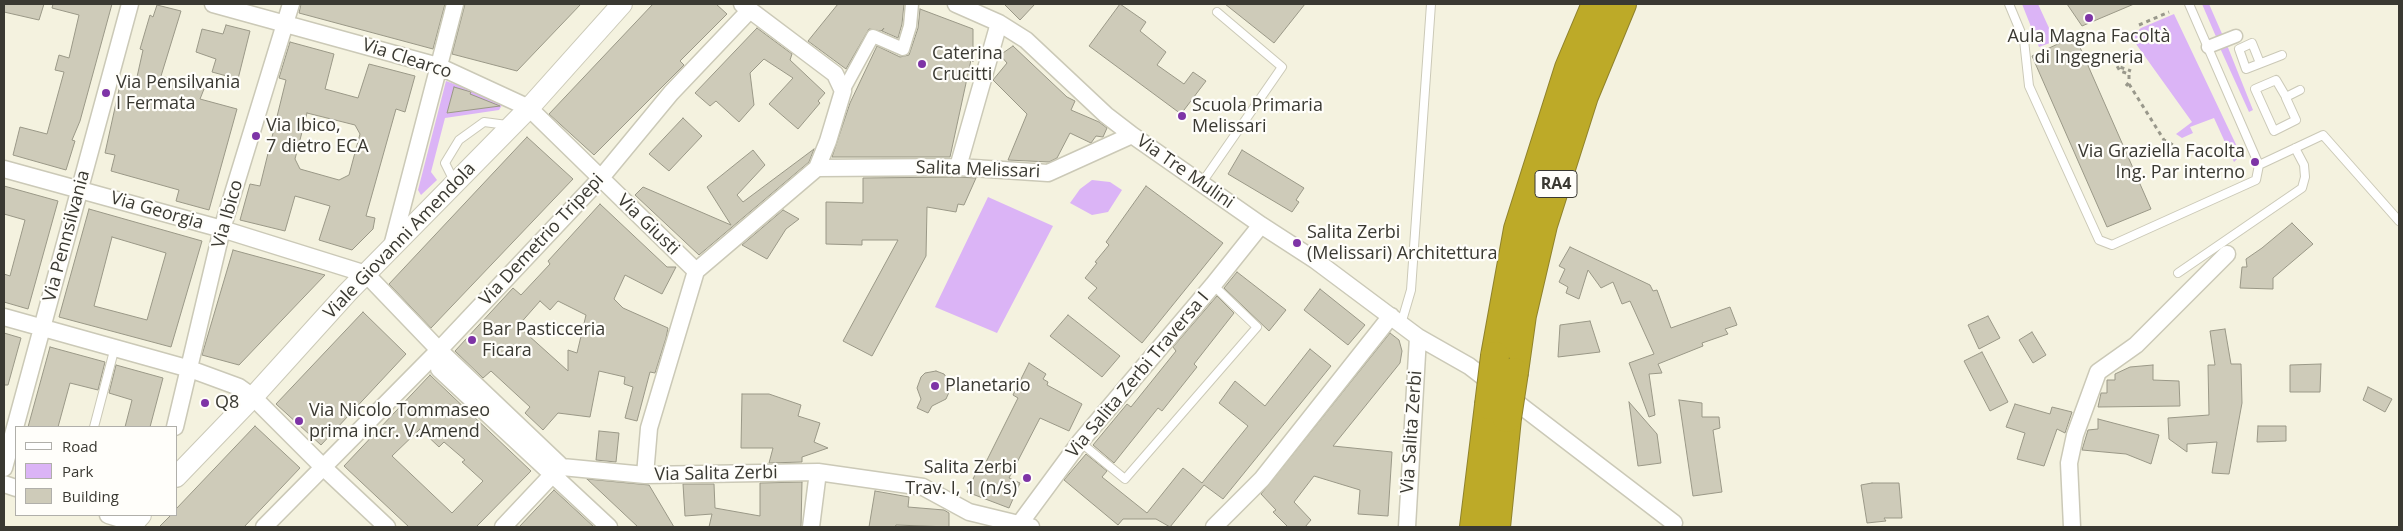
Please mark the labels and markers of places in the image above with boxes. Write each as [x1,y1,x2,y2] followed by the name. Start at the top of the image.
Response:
[2083,12,2095,24] marker: Aula Magna Facoltà di Ingegneria
[2007,26,2171,68] place label: Aula Magna Facoltà di Ingegneria
[932,43,1003,86] place label: Caterina Crucitti
[916,58,928,70] marker: Caterina Crucitti
[116,72,240,115] place label: Via Pensilvania I Fermata
[100,87,112,99] marker: Via Pensilvania I Fermata
[1192,95,1323,138] place label: Scuola Primaria Melissari
[1176,110,1188,122] marker: Scuola Primaria Melissari
[266,115,369,158] place label: Via Ibico, 7 dietro ECA
[250,130,262,142] marker: Via Ibico, 7 dietro ECA
[2078,141,2245,183] place label: Via Graziella Facolta Ing. Par interno
[2249,156,2261,168] marker: Via Graziella Facolta Ing. Par interno
[1307,222,1497,264] place label: Salita Zerbi (Melissari) Architettura
[1291,237,1303,249] marker: Salita Zerbi (Melissari) Architettura
[482,319,605,362] place label: Bar Pasticceria Ficara
[466,334,478,346] marker: Bar Pasticceria Ficara
[945,375,1031,397] place label: Planetario
[929,380,941,392] marker: Planetario
[215,392,239,414] place label: Q8
[199,397,211,409] marker: Q8
[309,400,490,442] place label: Via Nicolo Tommaseo prima incr. V.Amend
[293,415,305,427] marker: Via Nicolo Tommaseo prima incr. V.Amend
[905,457,1017,499] place label: Salita Zerbi Trav. I, 1 (n/s)
[1021,472,1033,484] marker: Salita Zerbi Trav. I, 1 (n/s)

